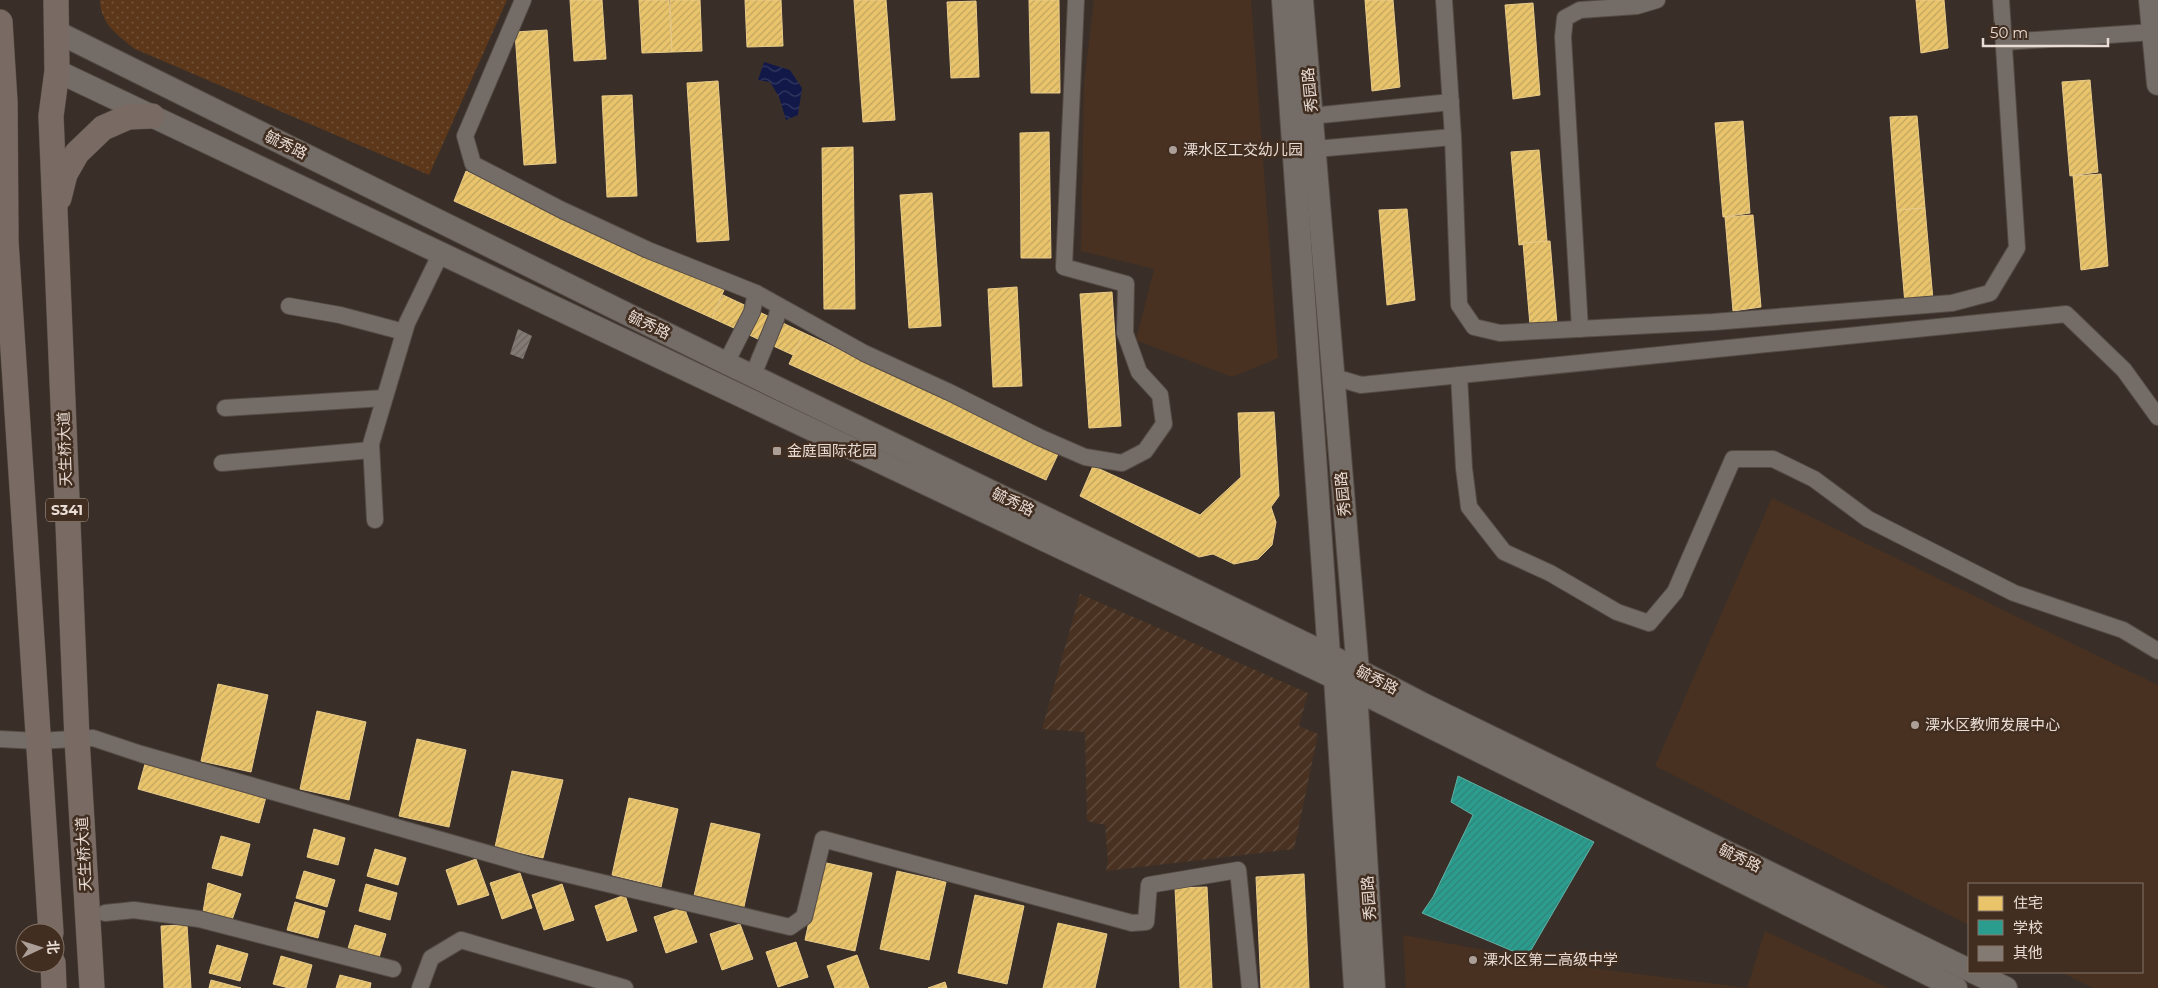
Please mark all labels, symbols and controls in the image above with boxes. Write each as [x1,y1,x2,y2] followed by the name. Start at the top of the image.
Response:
[1983,15,2108,47] scale bar
[1990,23,2028,42] text: 50 m
[1298,67,1321,113] street label: 秀园路
[262,126,311,163] street label: 毓秀路
[1183,140,1303,159] place label: 溧水区工交幼儿园
[1167,144,1179,156] marker: 溧水区工交幼儿园
[625,306,674,343] street label: 毓秀路
[54,411,75,487] street label: 天生桥大道
[787,441,877,460] place label: 金庭国际花园
[771,445,783,457] marker: 金庭国际花园
[1331,471,1354,517] street label: 秀园路
[989,483,1038,520] street label: 毓秀路
[46,498,88,522] road number: S341
[1353,661,1402,698] street label: 毓秀路
[1925,715,2060,734] place label: 溧水区教师发展中心
[1909,719,1921,731] marker: 溧水区教师发展中心
[72,816,95,892] street label: 天生桥大道
[1716,839,1765,876] street label: 毓秀路
[1357,875,1380,921] street label: 秀园路
[1968,883,2143,973] legend
[2013,893,2043,912] text: 住宅
[2013,918,2043,937] text: 学校
[15,923,65,973] north arrow
[44,939,62,955] text: 北
[2013,943,2043,962] text: 其他
[1483,950,1618,969] place label: 溧水区第二高级中学
[1467,954,1479,966] marker: 溧水区第二高级中学

